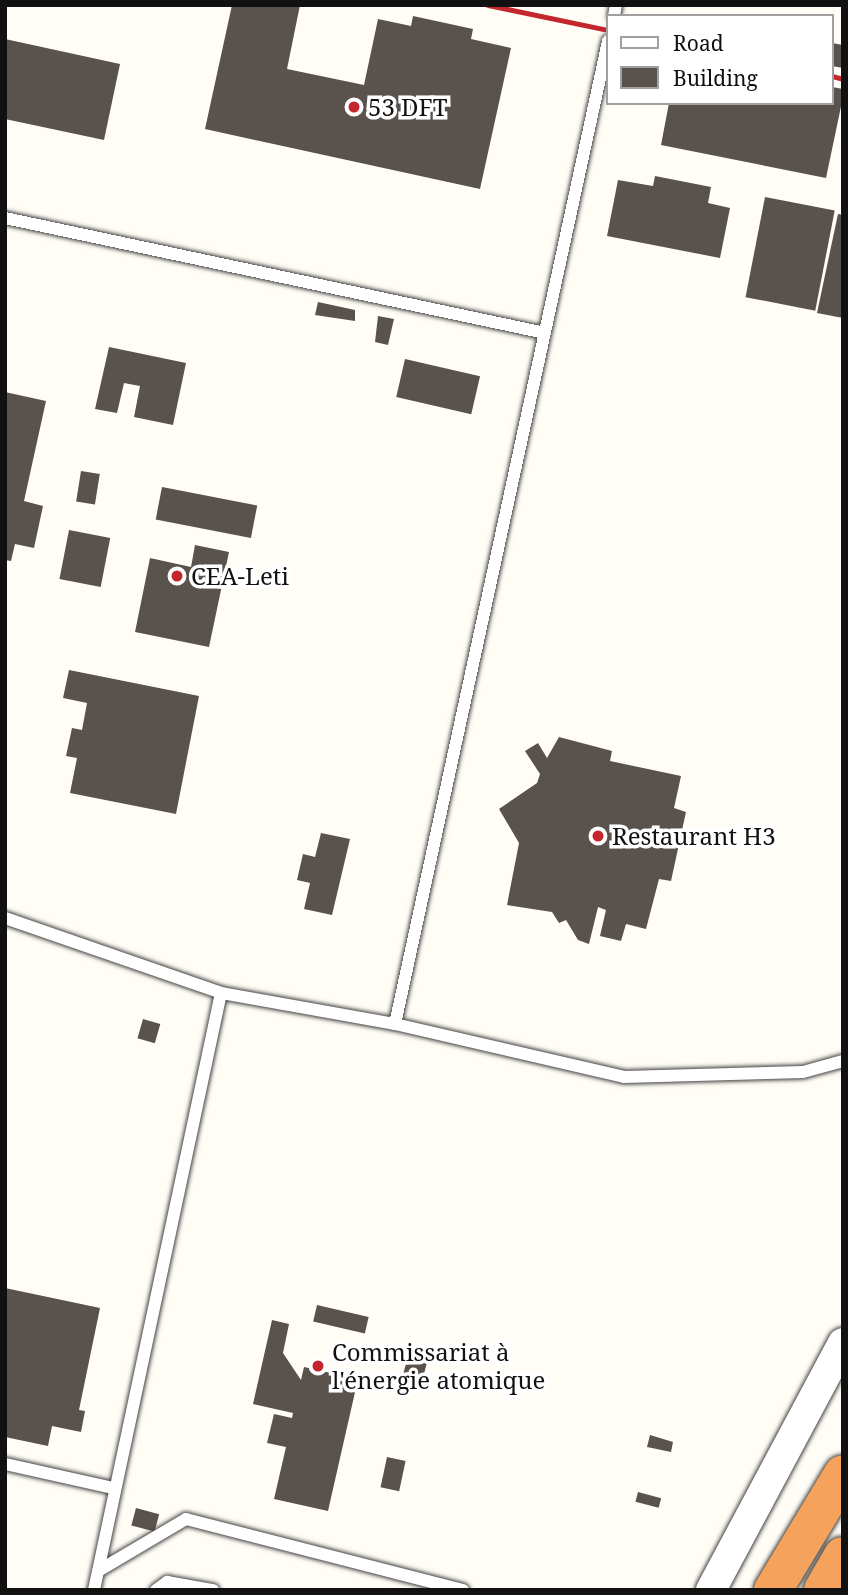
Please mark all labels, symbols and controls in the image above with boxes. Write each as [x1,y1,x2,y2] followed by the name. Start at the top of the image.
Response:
[606,14,834,105] legend
[673,29,724,57] text: Road
[673,64,758,92] text: Building
[368,93,447,121] place label: 53 DFT
[346,99,362,115] marker: 53 DFT
[191,562,289,590] place label: CEA-Leti
[169,568,185,584] marker: CEA-Leti
[612,822,776,850] place label: Restaurant H3
[590,828,606,844] marker: Restaurant H3
[332,1338,545,1394] place label: Commissariat à l'énergie atomique
[310,1358,326,1374] marker: Commissariat à l'énergie atomique

